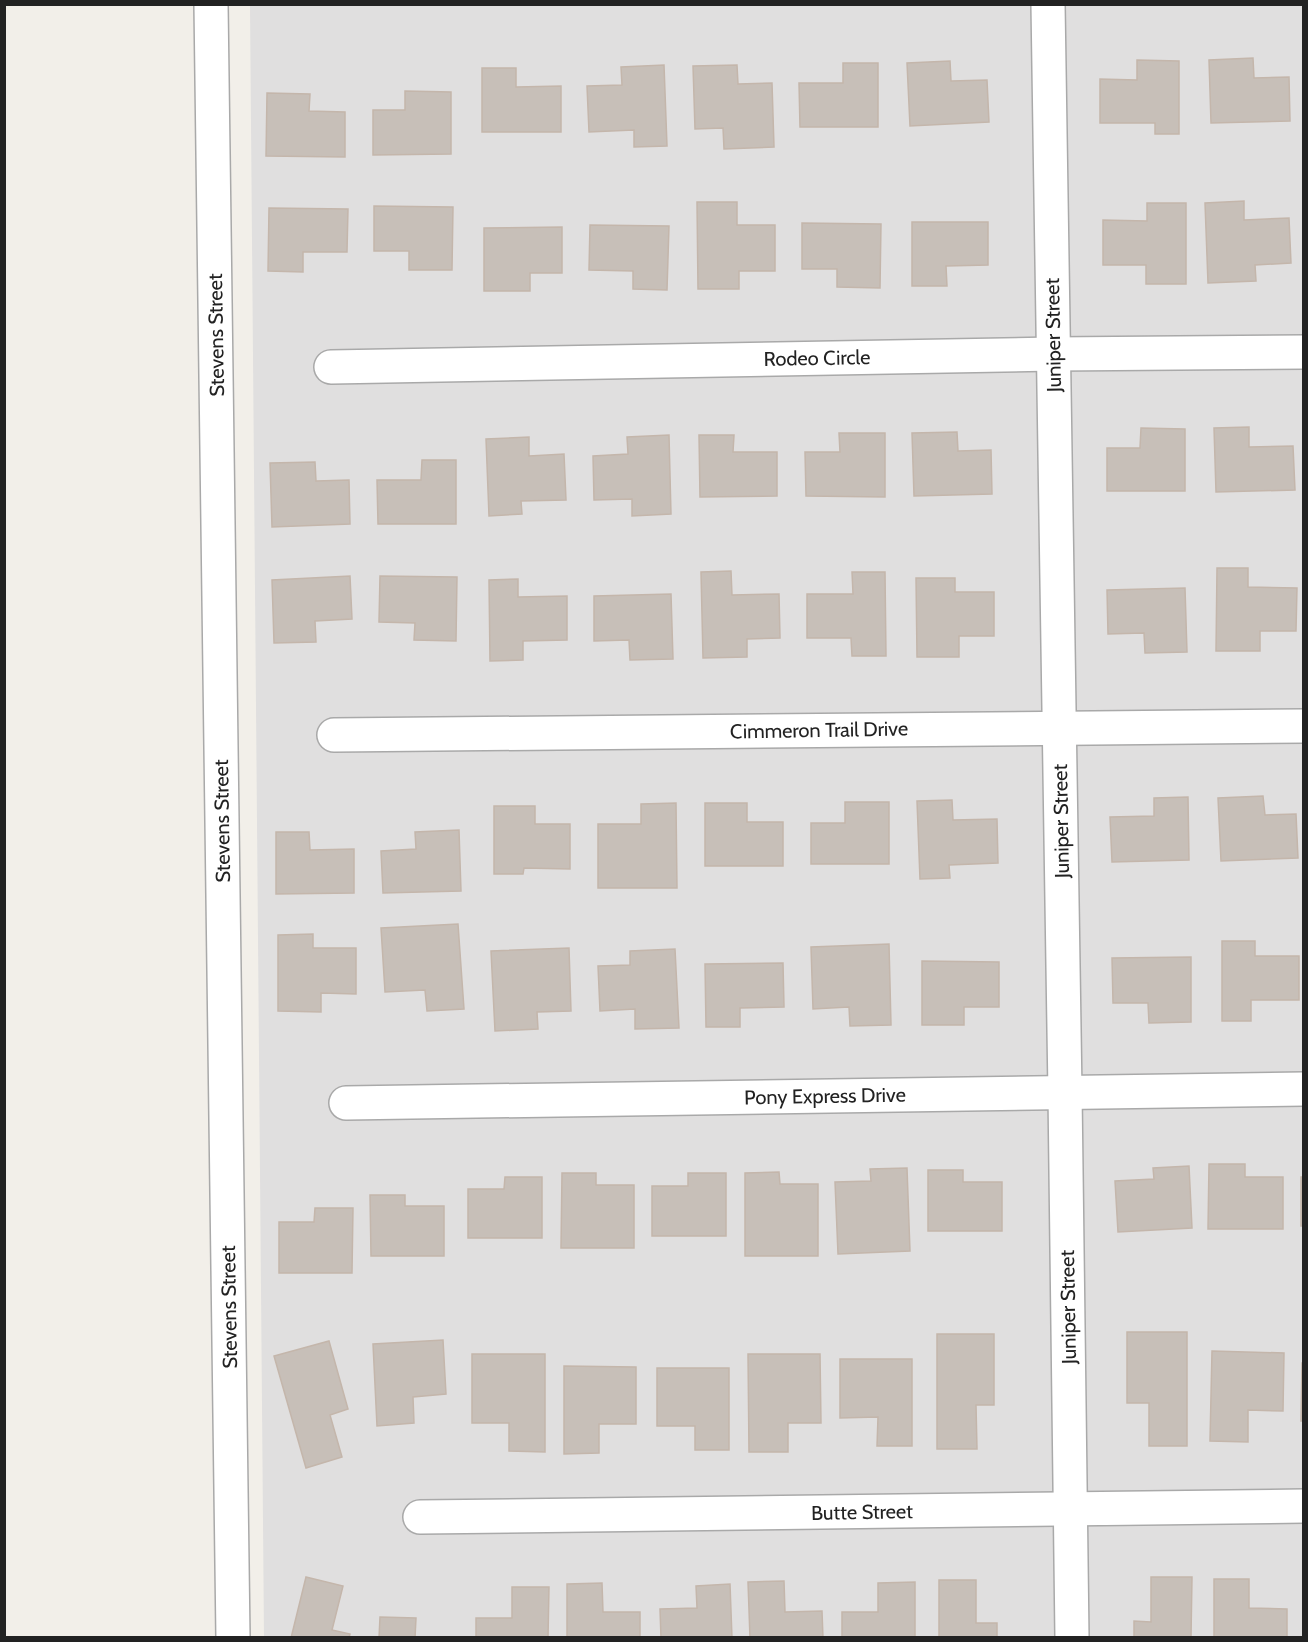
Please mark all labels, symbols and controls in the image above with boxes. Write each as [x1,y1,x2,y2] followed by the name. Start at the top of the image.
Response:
[203,273,229,397] street label: Stevens Street
[1040,277,1066,393] street label: Juniper Street
[763,345,871,371] street label: Rodeo Circle
[730,716,908,744] street label: Cimmeron Trail Drive
[209,759,235,883] street label: Stevens Street
[1048,763,1074,879] street label: Juniper Street
[744,1083,906,1109] street label: Pony Express Drive
[216,1245,242,1369] street label: Stevens Street
[1055,1249,1081,1365] street label: Juniper Street
[811,1499,913,1525] street label: Butte Street

